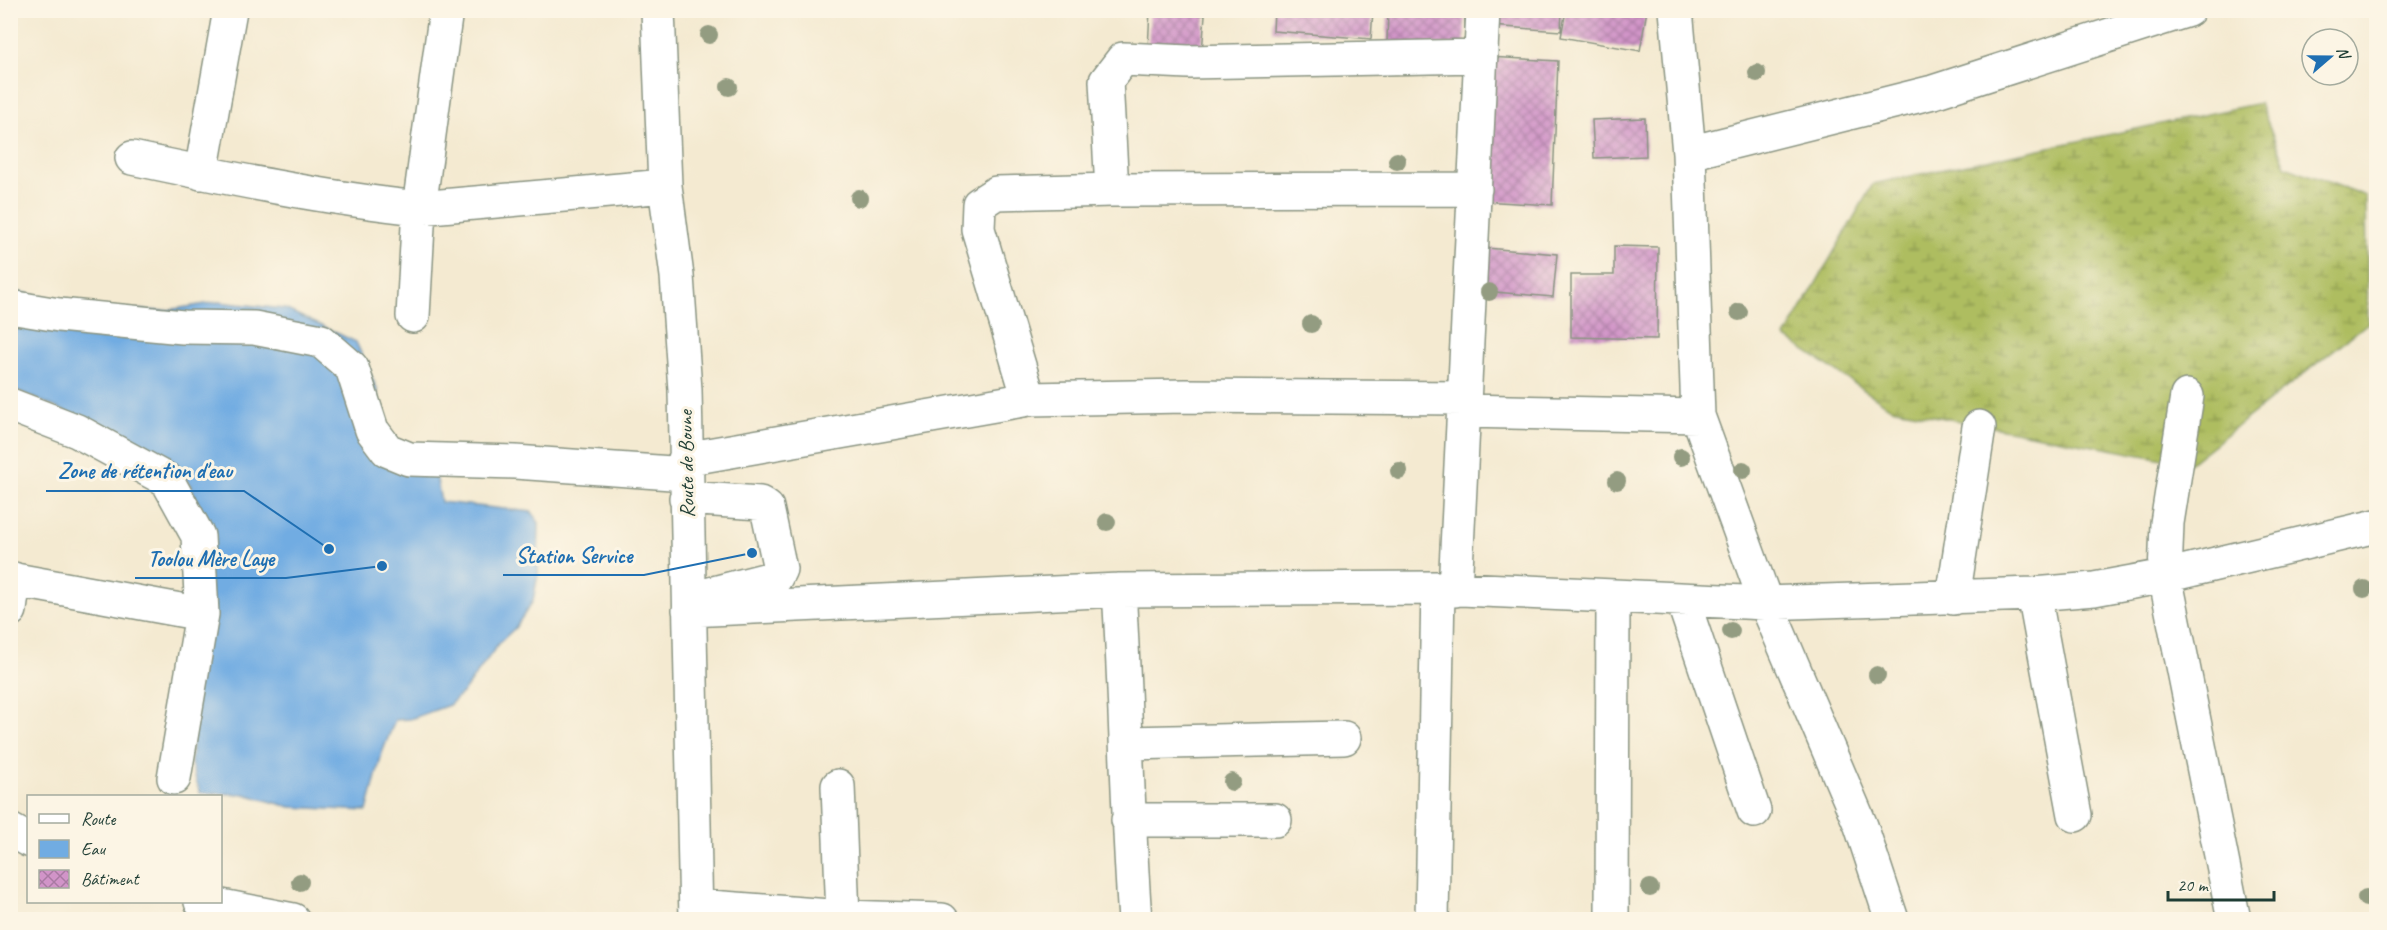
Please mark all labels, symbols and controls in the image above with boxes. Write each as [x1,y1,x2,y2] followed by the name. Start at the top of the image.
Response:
[2300,27,2360,87] north arrow
[2332,44,2355,63] text: N
[672,408,700,518] street label: Route de Boune
[46,451,244,491] callout: Zone de rétention d'eau
[58,457,234,485] text: Zone de rétention d'eau
[503,535,644,575] callout: Station Service
[135,538,286,578] callout: Toolou Mère Laye
[516,542,634,570] text: Station Service
[148,545,276,573] text: Toolou Mère Laye
[27,795,222,903] legend
[81,808,116,830] text: Route
[81,838,106,860] text: Eau
[2168,864,2274,902] scale bar
[81,868,141,890] text: Bâtiment
[2177,874,2210,896] text: 20 m

